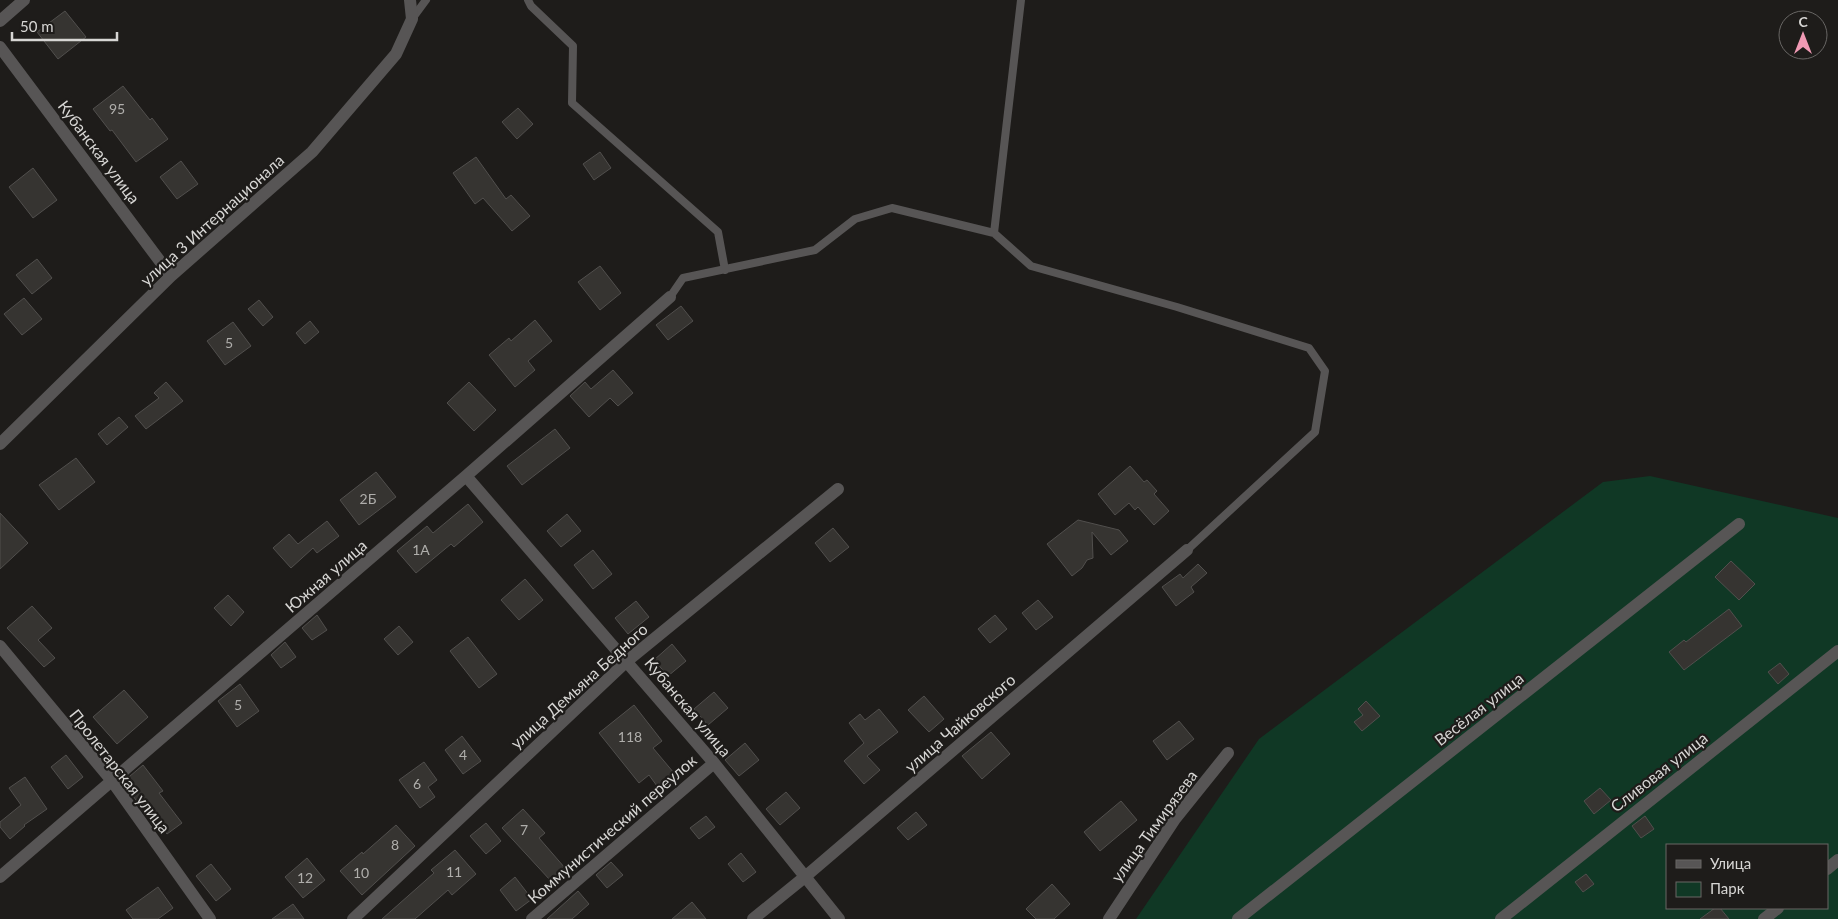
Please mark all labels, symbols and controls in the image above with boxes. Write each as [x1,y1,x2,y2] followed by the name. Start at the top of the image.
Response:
[12,10,118,42] scale bar
[1778,10,1828,60] north arrow
[1798,13,1808,30] text: С
[20,17,54,35] text: 50 m
[54,96,144,207] street label: Кубанская улица
[109,100,125,117] house number: 95
[136,150,287,289] street label: улица 3 Интернационала
[225,334,233,351] house number: 5
[360,490,377,507] house number: 2Б
[281,535,370,616] street label: Южная улица
[412,541,430,558] house number: 1А
[506,619,651,752] street label: улица Демьяна Бедного
[641,653,736,760] street label: Кубанская улица
[1430,668,1527,749] street label: Весёлая улица
[901,669,1019,776] street label: улица Чайковского
[234,696,242,713] house number: 5
[66,705,175,836] street label: Пролетарская улица
[618,728,642,745] house number: 118
[1606,728,1711,815] street label: Сливовая улица
[459,746,467,763] house number: 4
[523,750,700,907] street label: Коммунистический переулок
[1107,766,1201,885] street label: улица Тимирязева
[413,775,421,792] house number: 6
[520,821,528,838] house number: 7
[391,836,399,853] house number: 8
[1666,844,1828,909] legend
[1710,854,1751,872] text: Улица
[446,863,462,880] house number: 11
[353,864,369,881] house number: 10
[297,869,313,886] house number: 12
[1710,879,1745,897] text: Парк

